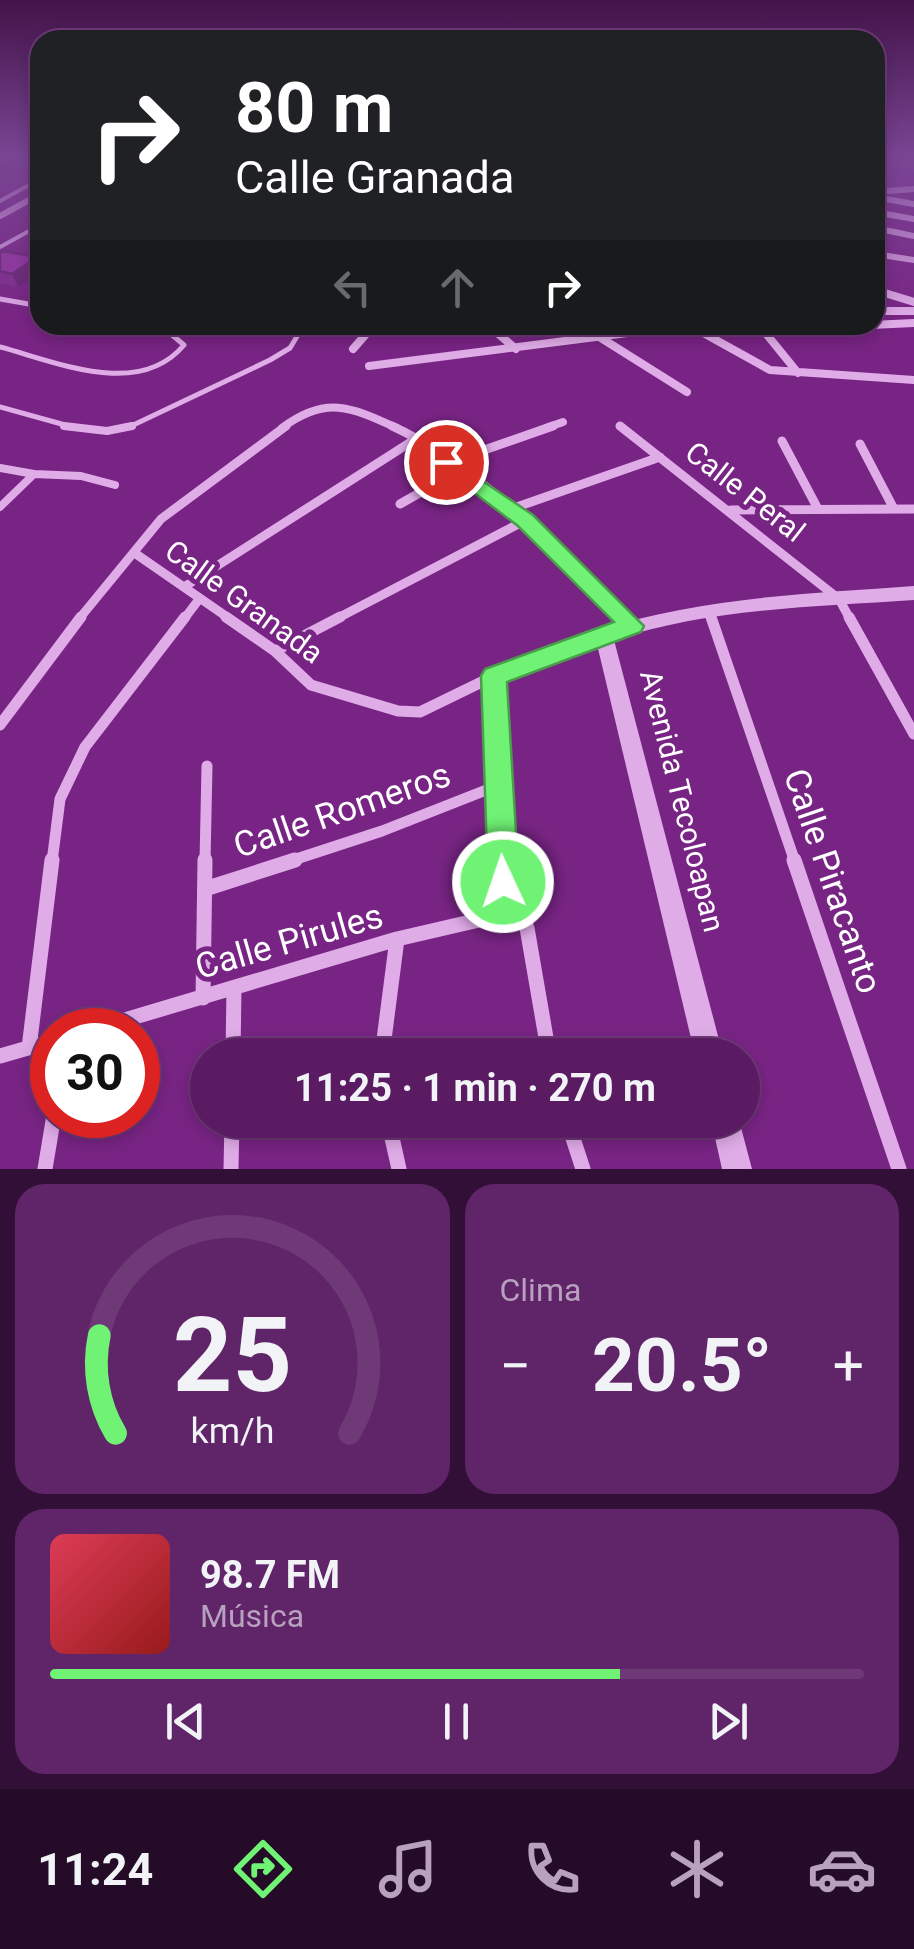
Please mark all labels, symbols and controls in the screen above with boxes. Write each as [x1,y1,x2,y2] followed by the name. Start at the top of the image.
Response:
[235,67,393,149] text: 80 m
[70,70,200,200] icon: right
[235,151,514,204] text: Calle Granada
[325,260,380,315] icon: left
[430,260,485,315] icon: ahead
[535,260,590,315] icon: right
[404,420,489,505] pin
[679,434,812,549] street label: Calle Peral
[419,435,474,490] icon: arrive
[159,533,330,670] street label: Calle Granada
[633,666,732,935] street label: Avenida Tecoloapan
[228,754,456,867] street label: Calle Romeros
[775,764,890,999] street label: Calle Piracanto
[451,830,555,934] position arrow
[191,895,388,988] street label: Calle Pirules
[30,1008,160,1138] speed limit sign: 30
[294,1066,656,1110] text: 11:25 · 1 min · 270 m
[500,1271,581,1309] text: Clima
[173,1295,292,1416] text: 25
[592,1321,772,1409] text: 20.5°
[500,1334,531,1398] text: −
[833,1334,864,1398] text: +
[190,1410,274,1452] text: km/h
[200,1553,340,1597] text: 98.7 FM
[200,1597,304,1635] text: Música
[158,1694,213,1749] icon: previous
[429,1694,484,1749] icon: pause
[701,1694,756,1749] icon: next
[228,1834,298,1904] icon: directions
[373,1834,443,1904] icon: music
[517,1834,587,1904] icon: phone
[662,1834,732,1904] icon: climate
[807,1834,877,1904] icon: car
[37,1843,153,1896] text: 11:24

